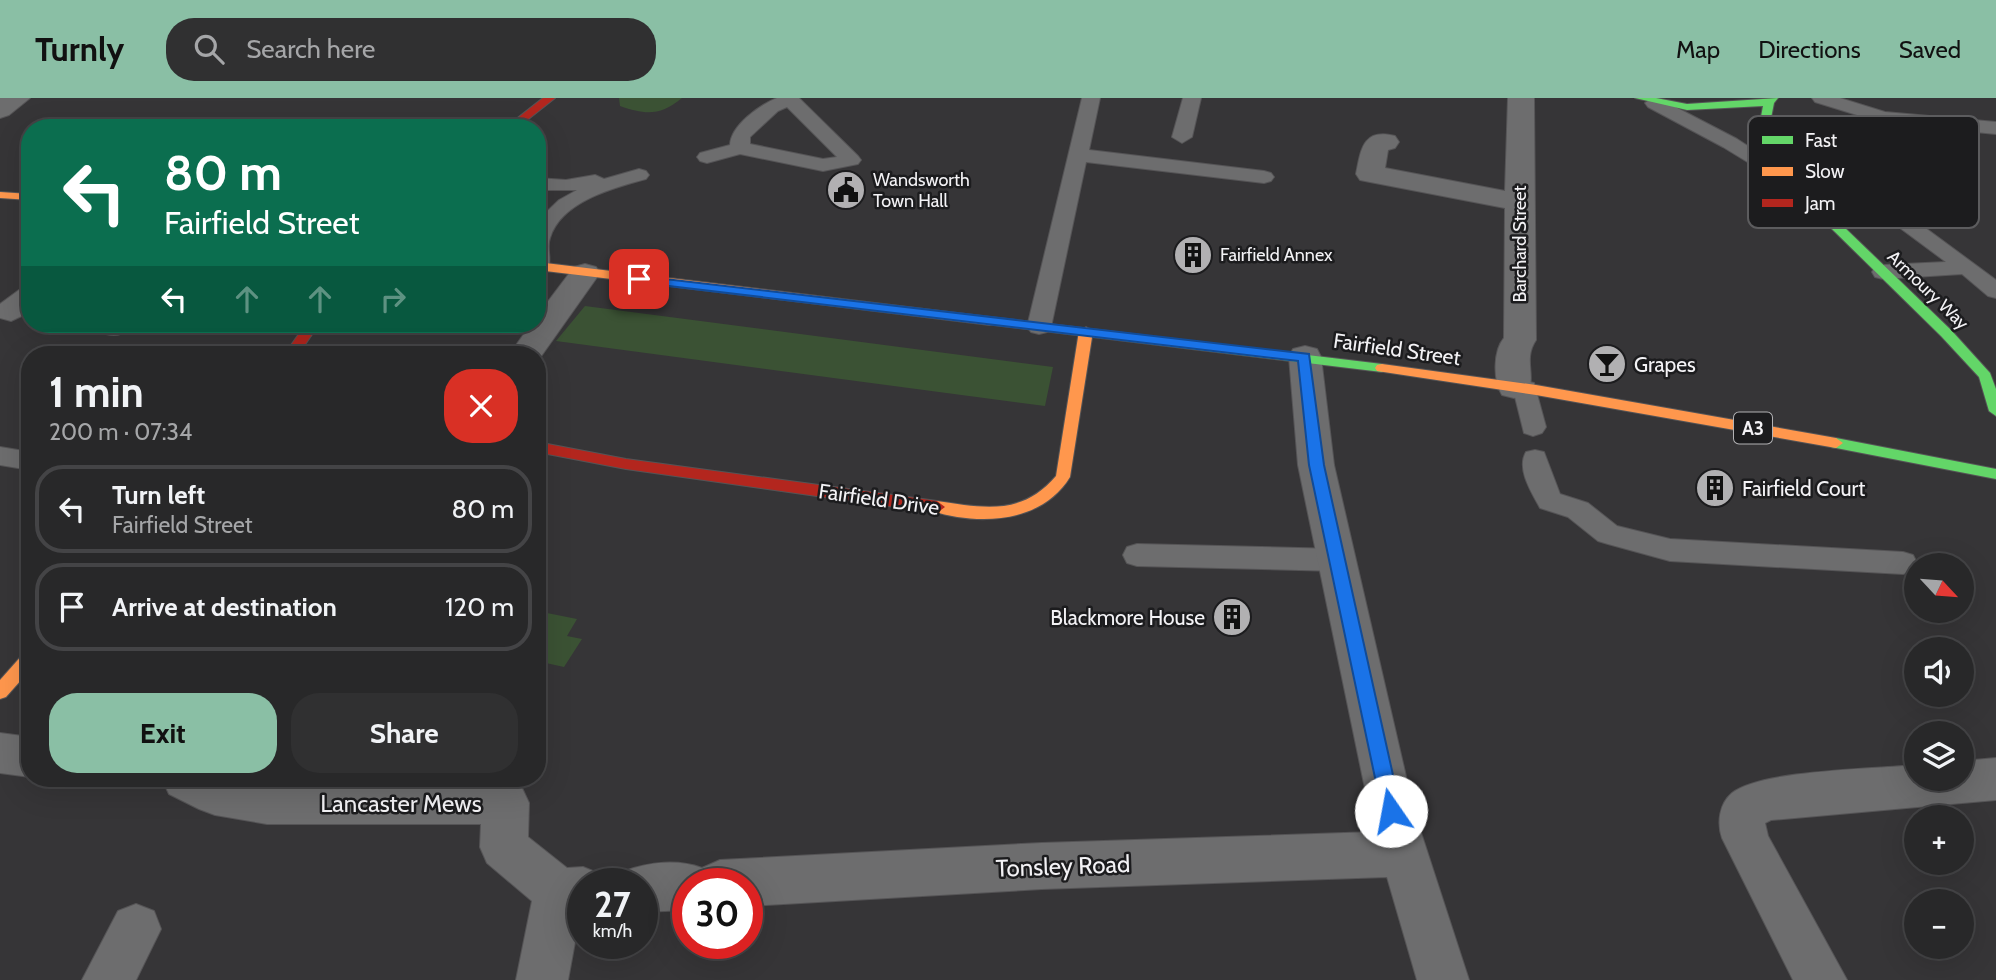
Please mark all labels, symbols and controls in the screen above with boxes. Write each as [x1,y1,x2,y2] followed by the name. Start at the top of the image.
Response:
[166,18,656,81] search box
[35,29,124,69] text: Turnly
[190,30,228,68] icon: search
[246,33,375,65] text: Search here
[1676,35,1720,64] text: Map
[1758,35,1861,64] text: Directions
[1899,35,1961,64] text: Saved
[1748,116,1979,228] legend
[1805,129,1838,152] text: Fast
[164,143,282,202] text: 80 m
[49,147,140,238] icon: left
[1805,160,1845,183] text: Slow
[825,169,867,211] public building icon: Wandsworth Town Hall
[873,169,970,212] place label: Wandsworth Town Hall
[1509,185,1531,303] street label: Barchard Street
[1804,192,1835,215] text: Jam
[164,203,360,242] text: Fairfield Street
[1172,234,1214,276] building icon: Fairfield Annex
[1220,244,1333,266] place label: Fairfield Annex
[1883,246,1973,334] street label: Armoury Way
[609,249,669,309] pin
[620,260,658,298] icon: arrive
[155,280,193,318] icon: left
[228,280,266,318] icon: ahead
[301,280,339,318] icon: ahead
[374,280,412,318] icon: right
[1332,328,1462,370] street label: Fairfield Street
[1586,343,1628,385] bar icon: Grapes
[1634,352,1696,377] place label: Grapes
[49,366,144,418] text: 1 min
[444,369,518,443] button: close
[1734,412,1772,444] road number: A3
[49,418,192,446] text: 200 m · 07:34
[1694,467,1736,509] building icon: Fairfield Court
[1742,476,1865,501] place label: Fairfield Court
[817,478,941,520] street label: Fairfield Drive
[112,479,205,511] text: Turn left
[53,490,91,528] icon: left
[451,493,514,525] text: 80 m
[112,511,253,539] text: Fairfield Street
[1904,553,1974,623] north arrow
[1904,553,1974,959] map controls
[53,588,91,626] icon: arrive
[112,591,337,623] text: Arrive at destination
[445,591,514,623] text: 120 m
[1211,596,1253,638] building icon: Blackmore House
[1050,605,1205,630] place label: Blackmore House
[1904,637,1974,707] button: sound
[49,693,277,773] button: Exit
[291,693,518,773] button: Share
[1904,721,1974,791] button: layers
[1354,774,1428,848] position arrow
[320,789,482,818] street label: Lancaster Mews
[1904,805,1974,875] button: +
[995,849,1131,883] street label: Tonsley Road
[672,868,763,959] speed limit sign: 30
[594,883,631,926] text: 27
[1904,889,1974,959] button: −
[593,920,632,942] text: km/h

